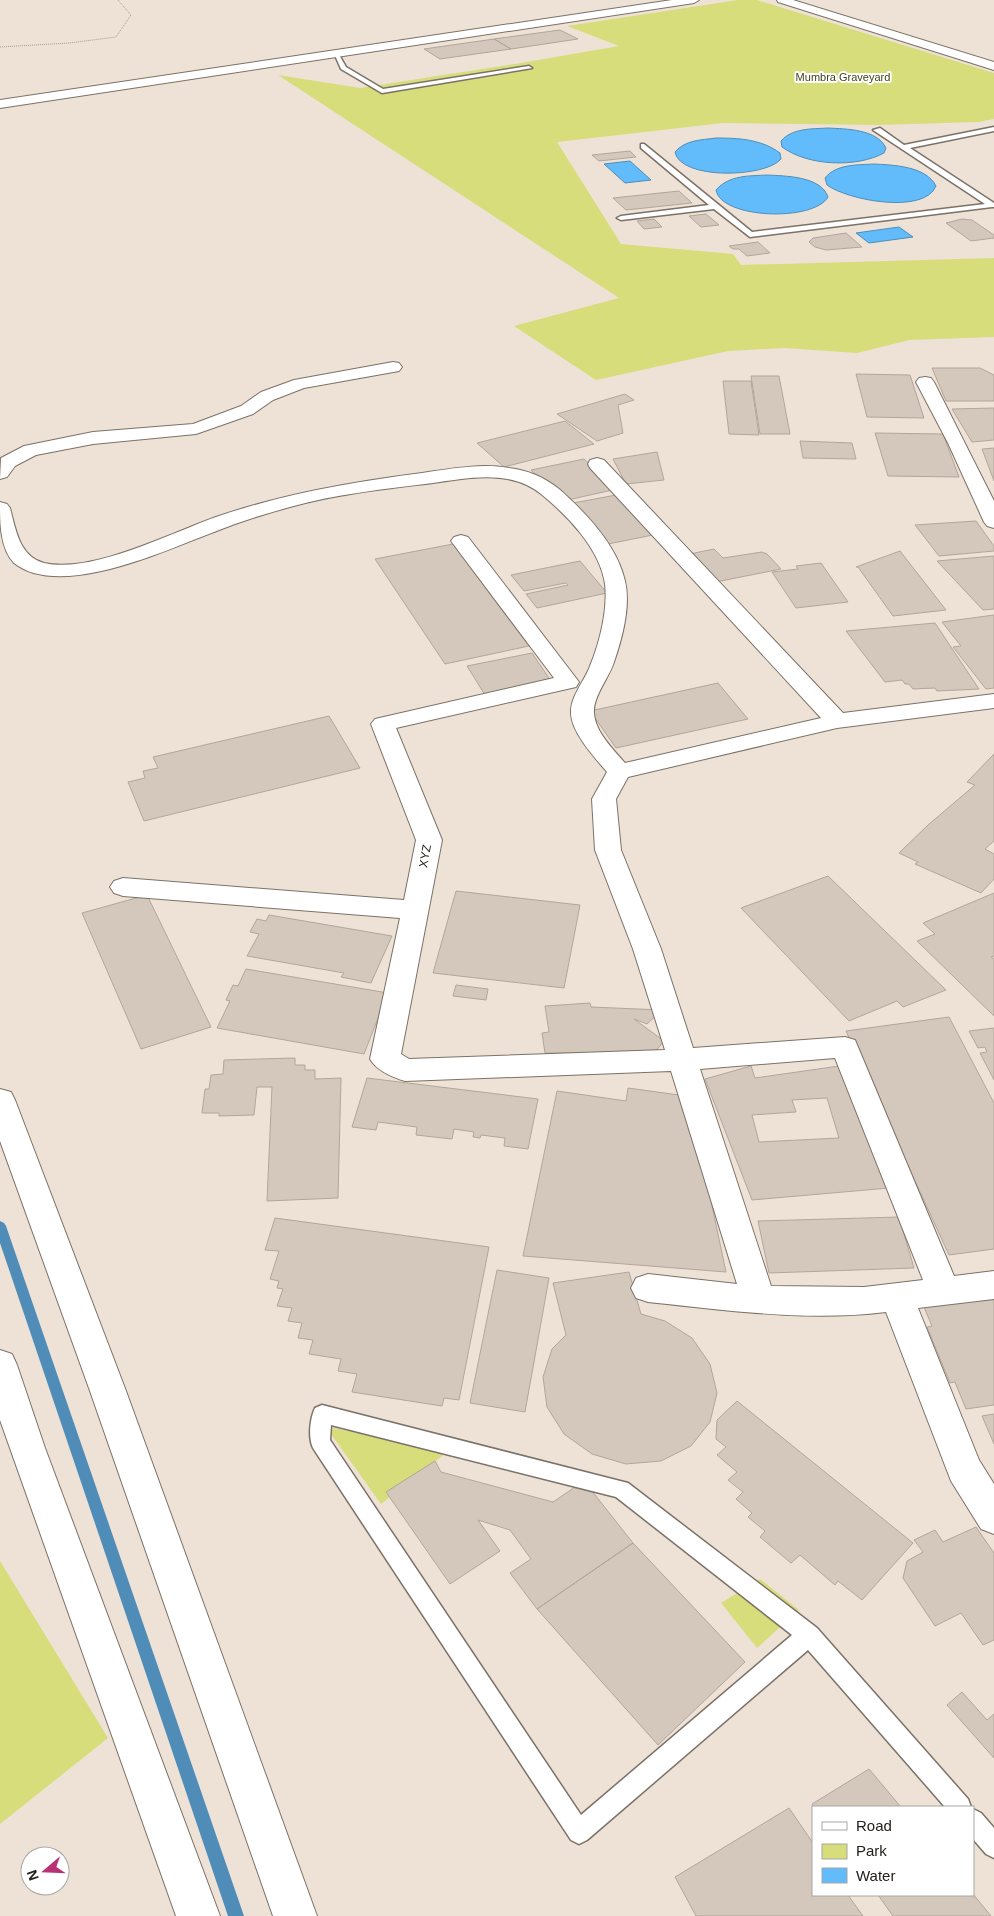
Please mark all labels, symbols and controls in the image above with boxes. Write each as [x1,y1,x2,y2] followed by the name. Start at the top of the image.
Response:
[796,71,890,83] park label: Mumbra Graveyard
[416,843,434,869] street label: XYZ
[812,1806,974,1896] legend
[856,1817,892,1834] text: Road
[856,1842,887,1859] text: Park
[20,1846,70,1896] north arrow
[856,1867,895,1884] text: Water
[23,1868,42,1883] text: N

